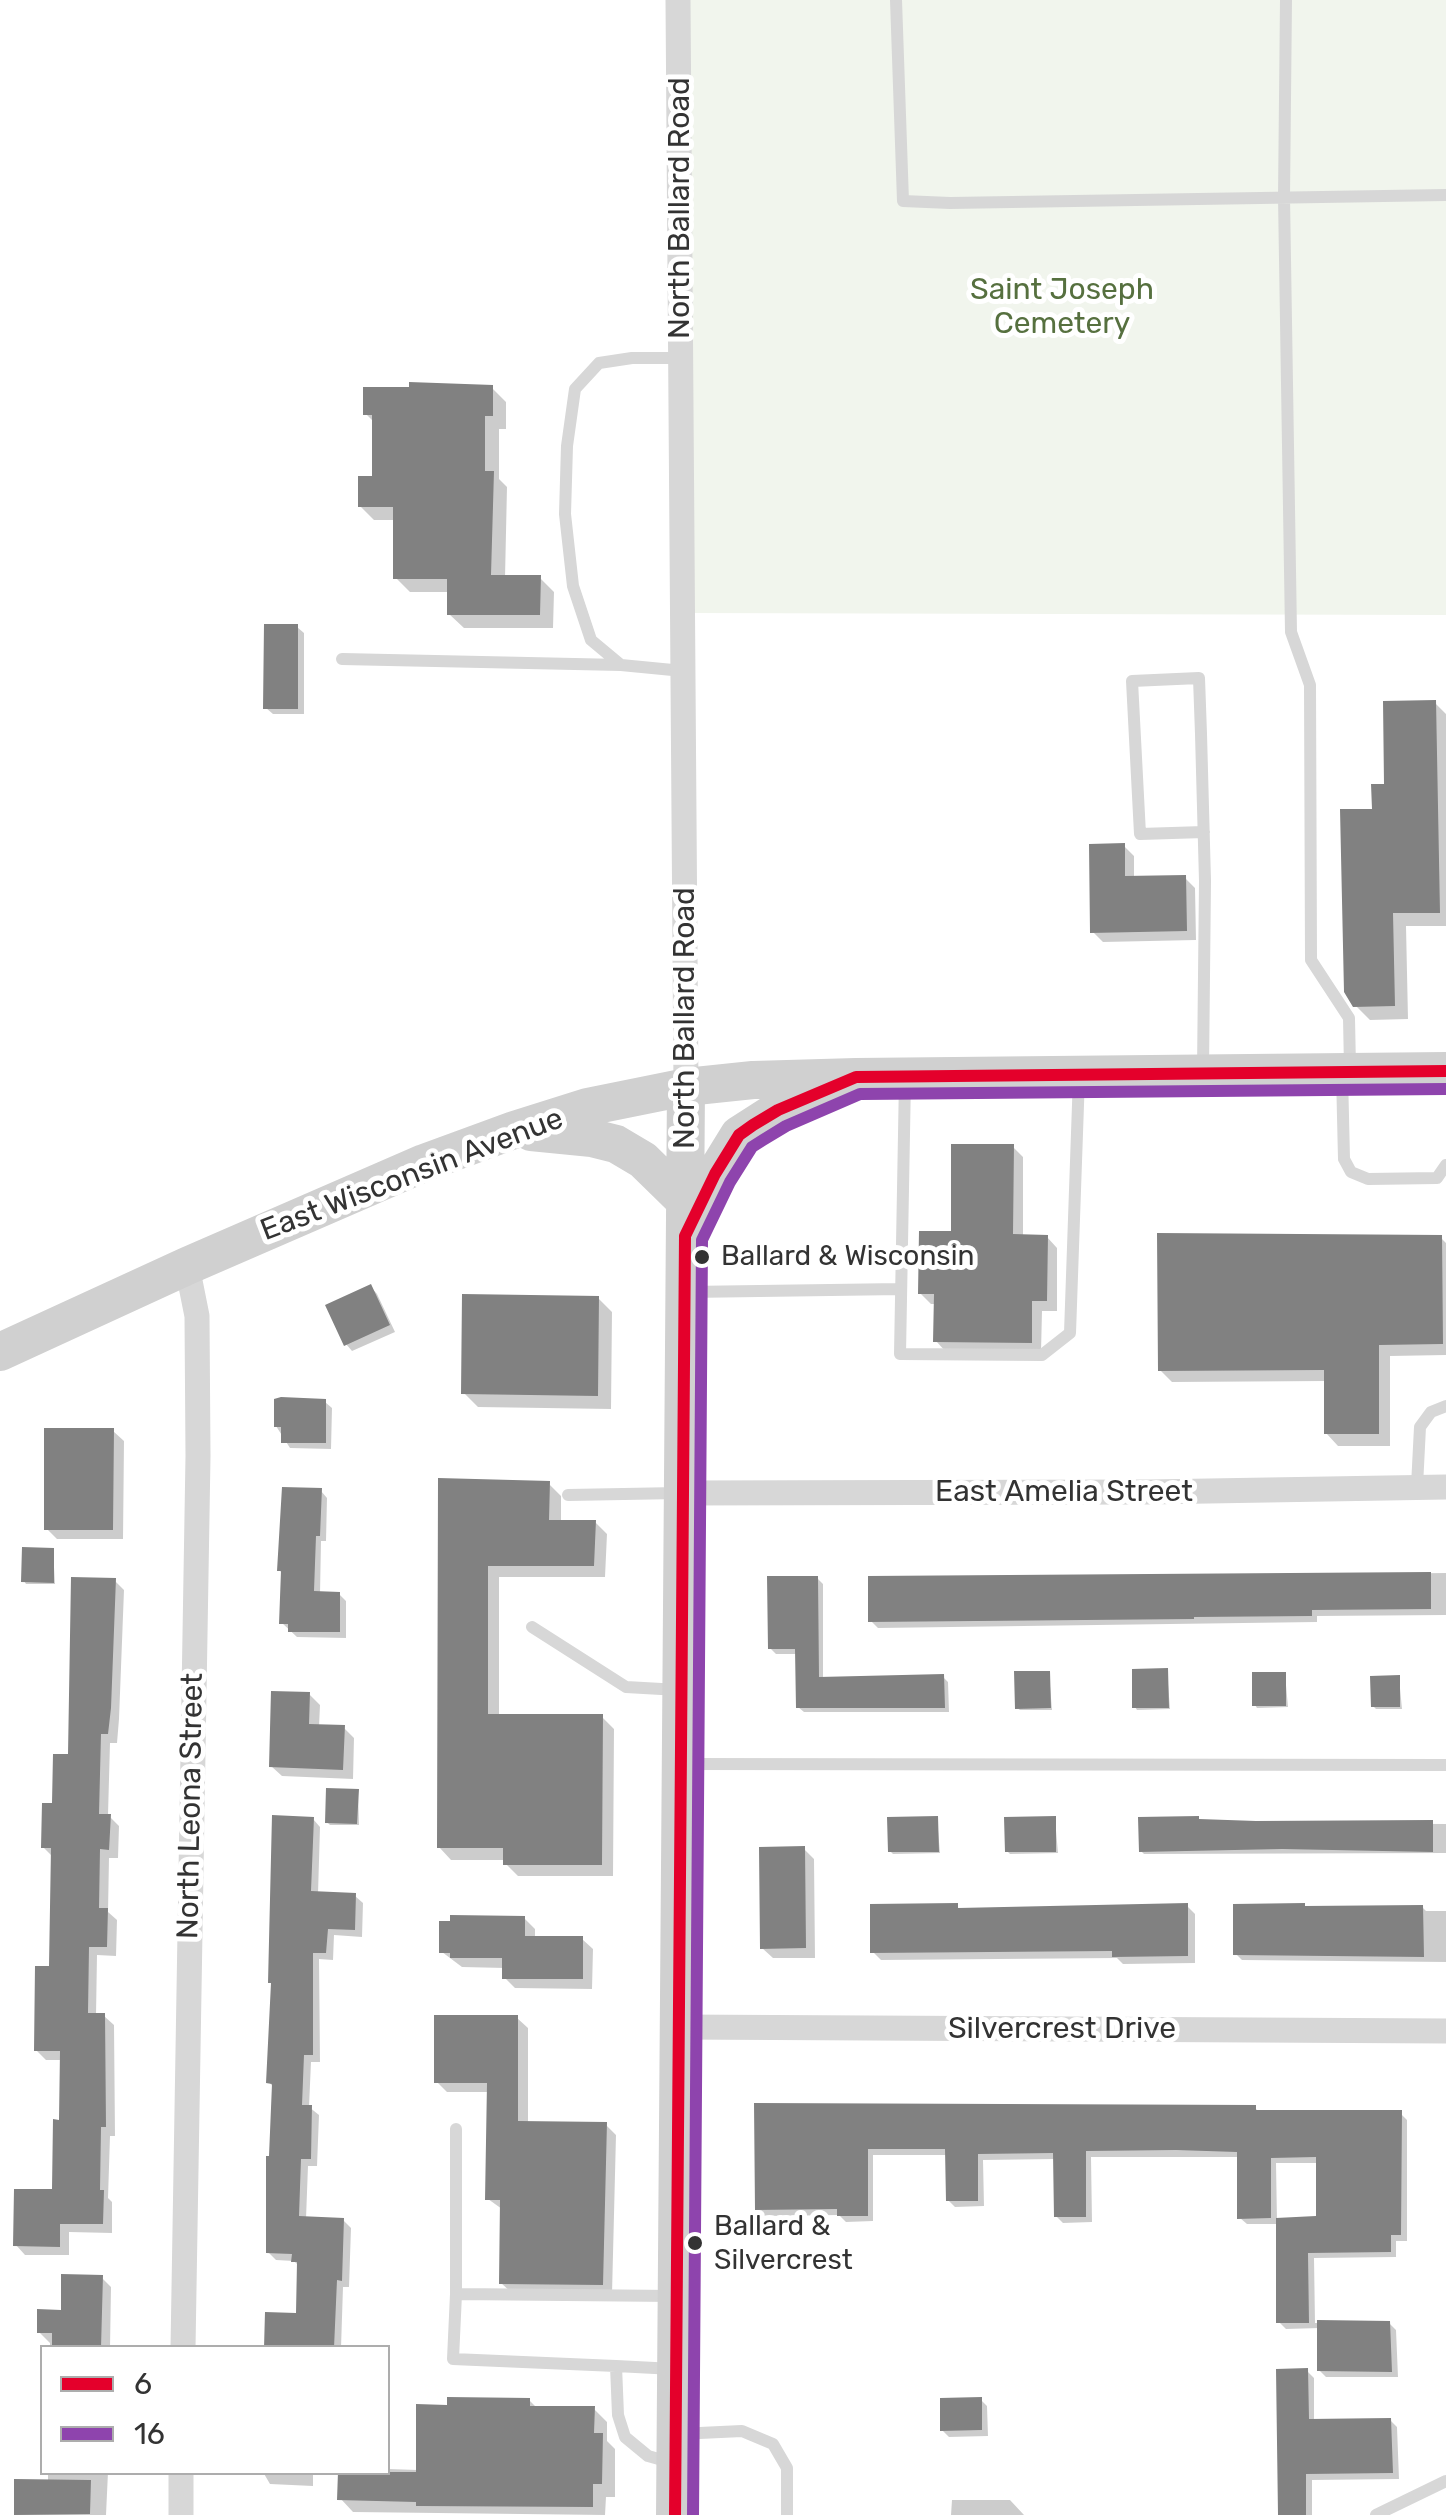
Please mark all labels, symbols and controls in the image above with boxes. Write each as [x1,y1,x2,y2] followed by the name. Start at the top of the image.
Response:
[662,77,698,339] street label: North Ballard Road
[970,272,1154,342] park label: Saint Joseph Cemetery
[667,887,703,1149] street label: North Ballard Road
[256,1101,568,1249] street label: East Wisconsin Avenue
[721,1240,974,1274] place label: Ballard & Wisconsin
[692,1247,712,1267] marker: Ballard & Wisconsin
[935,1474,1193,1510] street label: East Amelia Street
[171,1673,211,1939] street label: North Leona Street
[948,2011,1176,2047] street label: Silvercrest Drive
[714,2210,853,2276] place label: Ballard & Silvercrest
[685,2233,705,2253] marker: Ballard & Silvercrest
[40,2345,390,2475] legend
[134,2366,152,2402] text: 6
[134,2416,165,2452] text: 16

